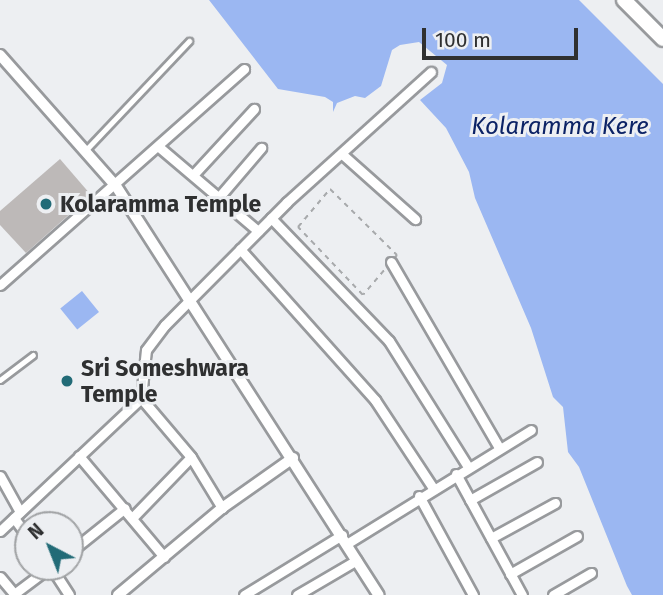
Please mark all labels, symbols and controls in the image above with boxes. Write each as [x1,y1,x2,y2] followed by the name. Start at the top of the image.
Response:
[425,14,581,58] scale bar
[435,27,491,53] text: 100 m
[471,113,649,141] water label: Kolaramma Kere
[60,190,261,218] place label: Kolaramma Temple
[38,196,54,212] marker: Kolaramma Temple
[81,354,249,408] place label: Sri Someshwara Temple
[59,373,75,389] marker: Sri Someshwara Temple
[14,511,84,581] north arrow
[24,519,48,544] text: N

